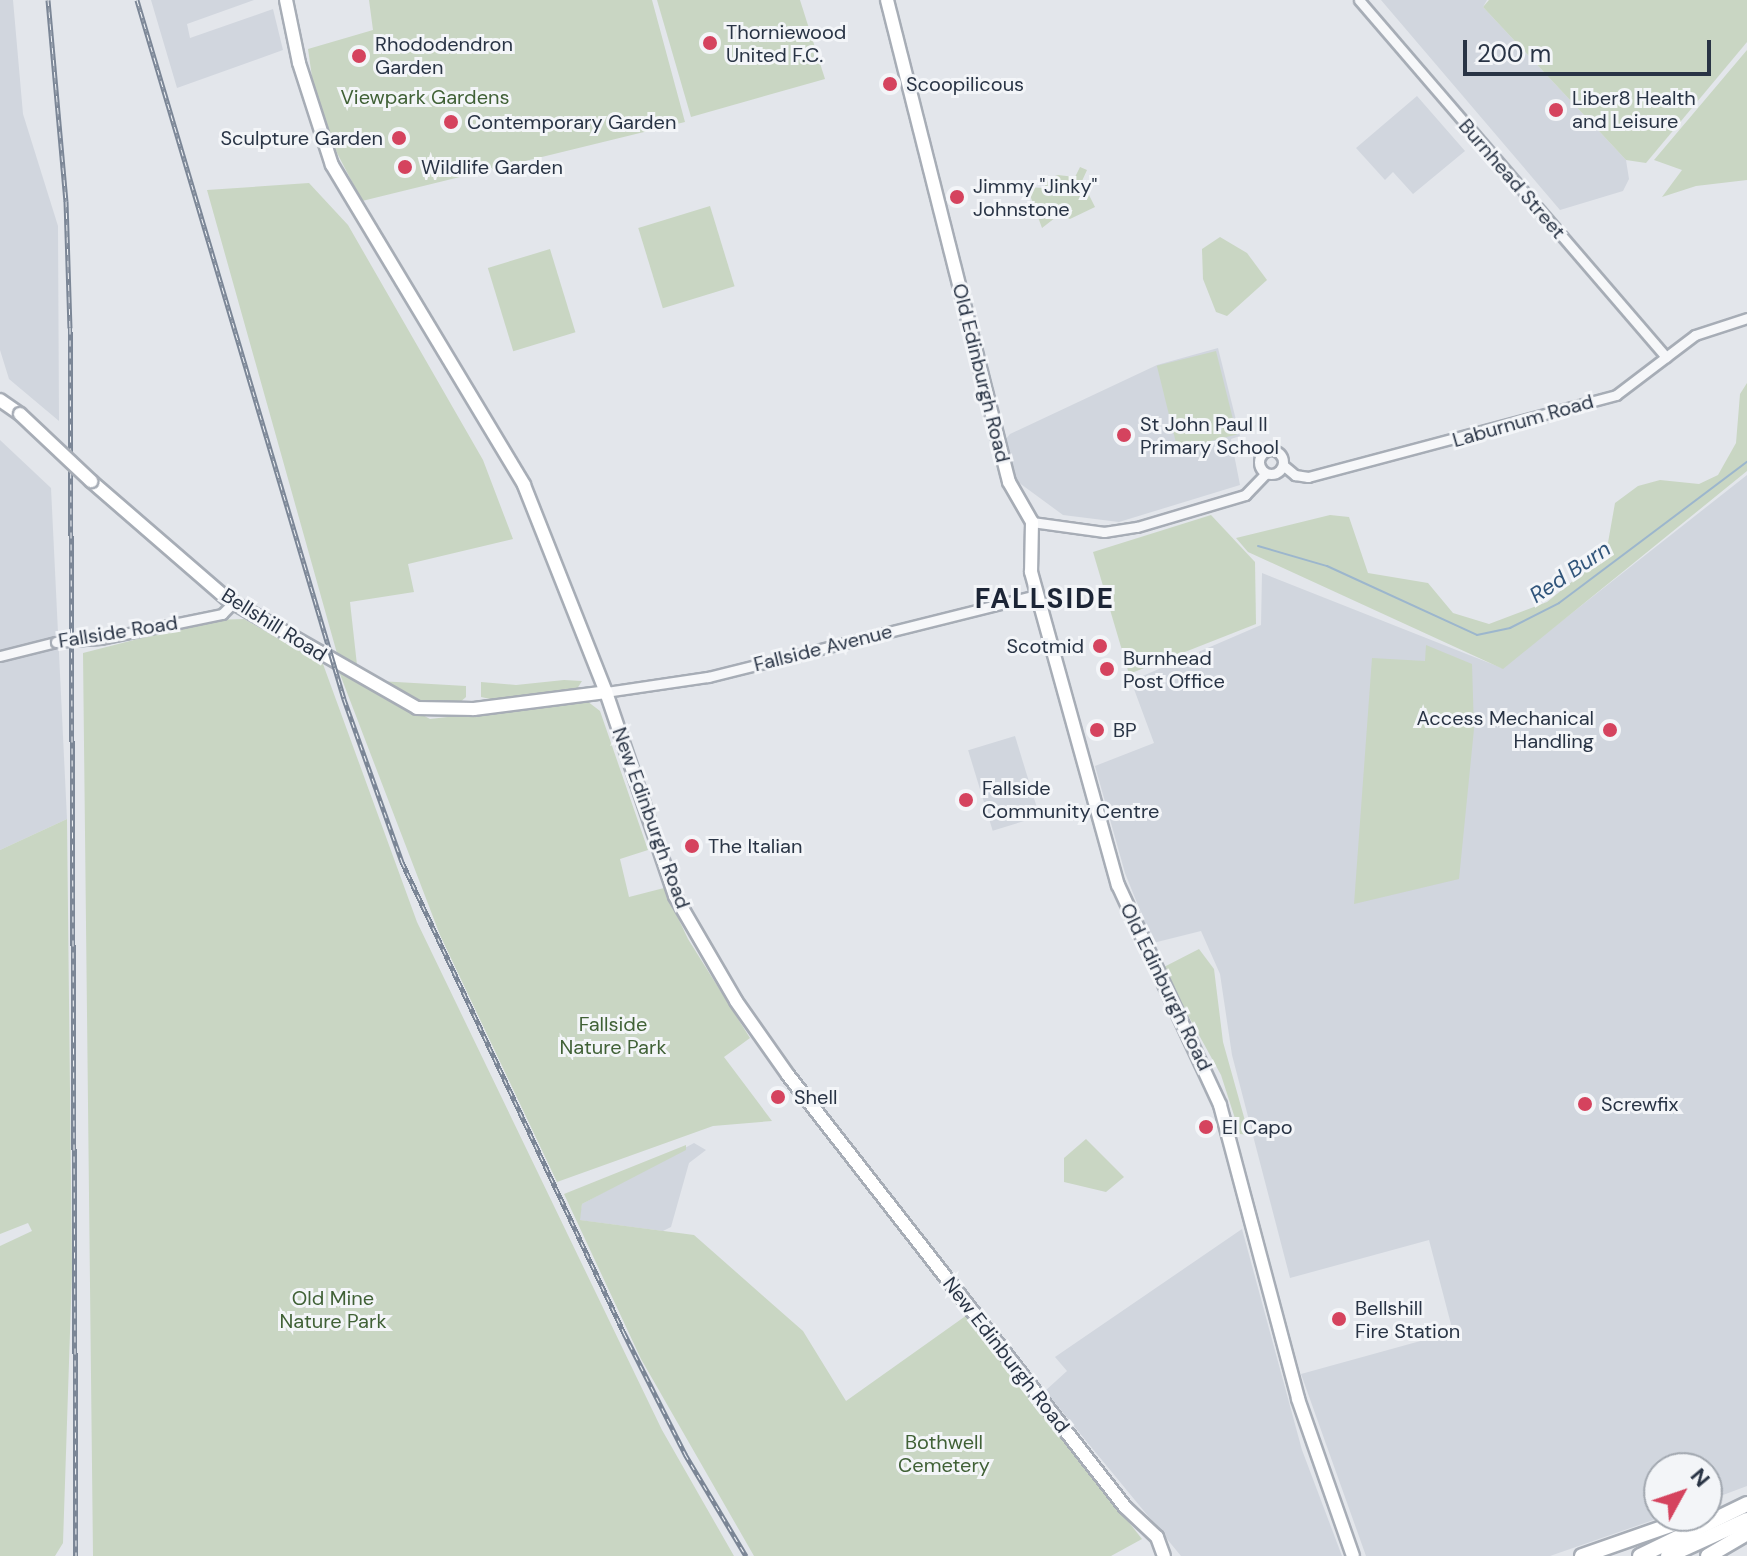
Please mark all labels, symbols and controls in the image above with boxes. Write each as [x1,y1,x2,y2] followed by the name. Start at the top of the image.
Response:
[726,20,846,67] place label: Thorniewood United F.C.
[1467,24,1715,74] scale bar
[375,32,513,79] place label: Rhododendron Garden
[701,34,719,52] marker: Thorniewood United F.C.
[1477,38,1551,69] text: 200 m
[350,47,368,65] marker: Rhododendron Garden
[906,72,1024,96] place label: Scoopilicous
[881,75,899,93] marker: Scoopilicous
[340,85,510,109] park label: Viewpark Gardens
[1572,86,1696,133] place label: Liber8 Health and Leisure
[1547,101,1565,119] marker: Liber8 Health and Leisure
[467,110,676,134] place label: Contemporary Garden
[442,113,460,131] marker: Contemporary Garden
[1454,114,1570,244] street label: Burnhead Street
[220,126,383,150] place label: Sculpture Garden
[390,129,408,147] marker: Sculpture Garden
[421,155,563,179] place label: Wildlife Garden
[396,158,414,176] marker: Wildlife Garden
[973,174,1097,221] place label: Jimmy "Jinky" Johnstone
[948,188,966,206] marker: Jimmy "Jinky" Johnstone
[947,281,1015,465] street label: Old Edinburgh Road
[1450,389,1596,453] street label: Laburnum Road
[1140,412,1279,459] place label: St John Paul II Primary School
[1115,426,1133,444] marker: St John Paul II Primary School
[1525,535,1615,609] water label: Red Burn
[975,582,1115,616] district label: FALLSIDE
[217,583,331,667] street label: Bellshill Road
[57,611,179,653] street label: Fallside Road
[751,619,895,677] street label: Fallside Avenue
[1007,634,1084,658] place label: Scotmid
[1091,637,1109,655] marker: Scotmid
[1123,646,1225,693] place label: Burnhead Post Office
[1098,660,1116,678] marker: Burnhead Post Office
[1417,706,1594,753] place label: Access Mechanical Handling
[1113,718,1137,742] place label: BP
[1088,721,1106,739] marker: BP
[1601,721,1619,739] marker: Access Mechanical Handling
[607,724,695,912] street label: New Edinburgh Road
[982,776,1159,823] place label: Fallside Community Centre
[957,791,975,809] marker: Fallside Community Centre
[708,834,802,858] place label: The Italian
[683,837,701,855] marker: The Italian
[1115,899,1217,1075] street label: Old Edinburgh Road
[560,1012,666,1059] park label: Fallside Nature Park
[794,1085,837,1109] place label: Shell
[769,1088,787,1106] marker: Shell
[1601,1092,1678,1116] place label: Screwfix
[1576,1095,1594,1113] marker: Screwfix
[1222,1115,1293,1139] place label: El Capo
[1197,1118,1215,1136] marker: El Capo
[938,1272,1074,1438] street label: New Edinburgh Road
[280,1286,386,1333] park label: Old Mine Nature Park
[1355,1296,1460,1343] place label: Bellshill Fire Station
[1330,1310,1348,1328] marker: Bellshill Fire Station
[898,1430,990,1477] park label: Bothwell Cemetery
[1643,1452,1723,1532] north arrow
[1684,1462,1716,1493] text: N

